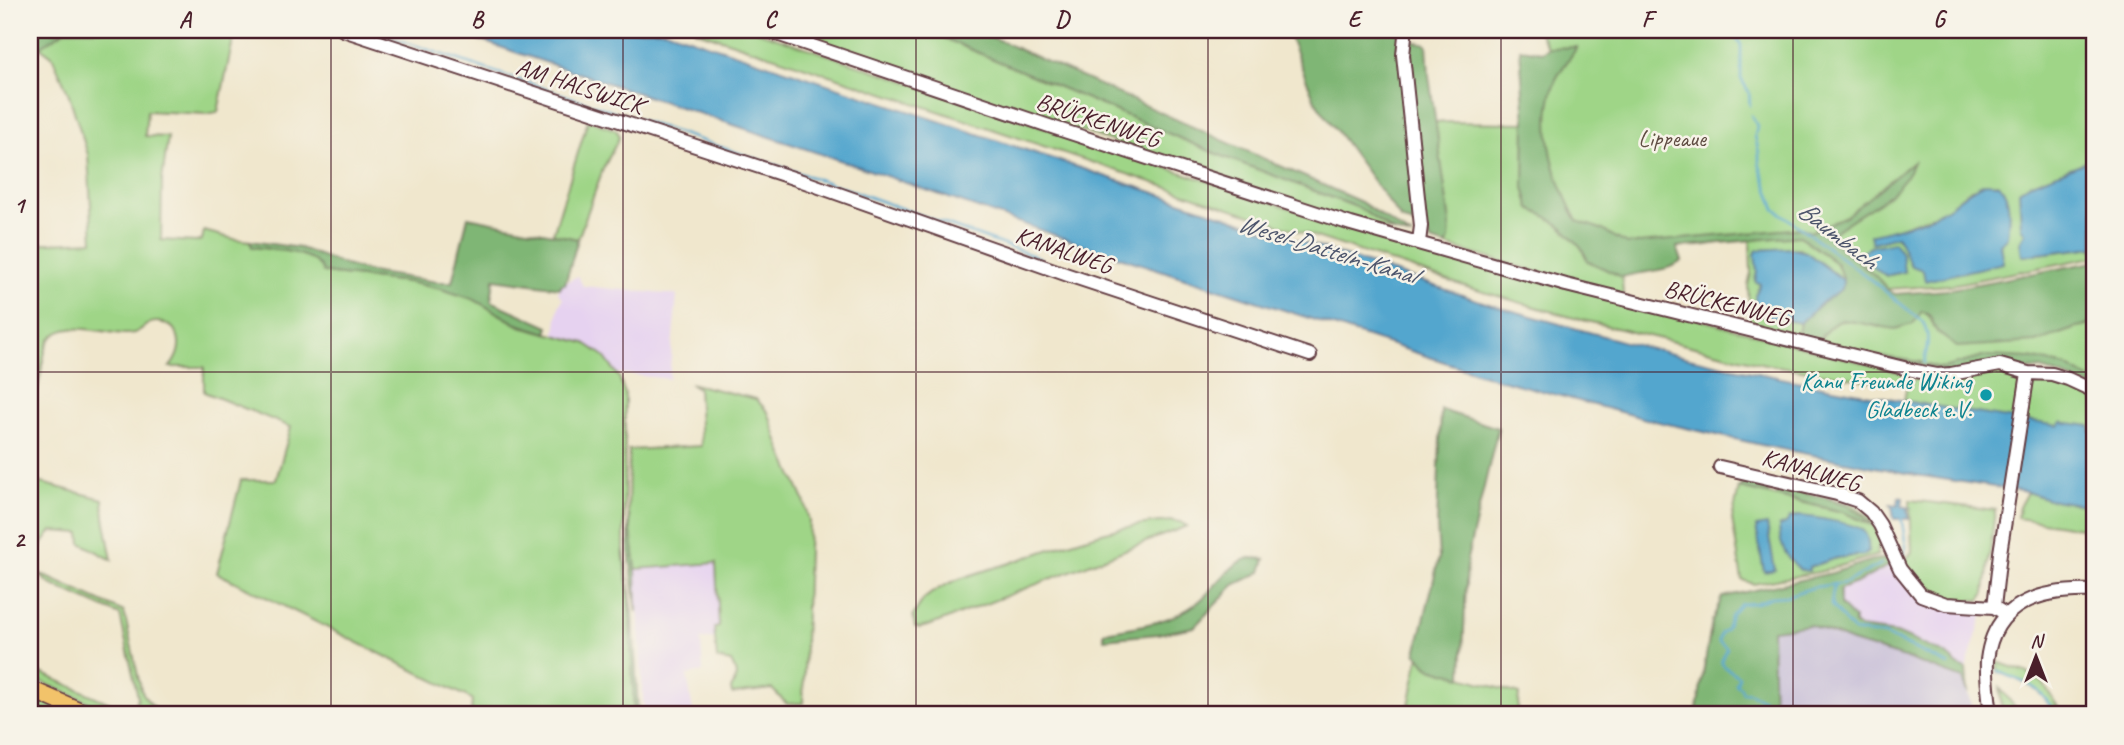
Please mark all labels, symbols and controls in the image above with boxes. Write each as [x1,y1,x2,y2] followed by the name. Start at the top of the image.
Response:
[179,5,193,34] text: A
[471,5,485,34] text: B
[765,5,779,34] text: C
[1055,5,1071,34] text: D
[1348,5,1364,34] text: E
[1642,5,1658,34] text: F
[1933,5,1948,34] text: G
[512,51,652,122] street label: AM HALSWICK
[1033,86,1165,155] street label: BRÜCKENWEG
[1638,123,1708,153] park label: Lippeaue
[14,191,27,220] text: 1
[1791,193,1886,278] water label: Baumbach
[1234,206,1428,294] water label: Wesel-Datteln-Kanal
[1012,219,1118,281] street label: KANALWEG
[1661,273,1795,334] street label: BRÜCKENWEG
[1801,366,1973,424] place label: Kanu Freunde Wiking Gladbeck e.V.
[1978,387,1994,403] marker: Kanu Freunde Wiking Gladbeck e.V.
[1759,442,1865,499] street label: KANALWEG
[14,525,27,554] text: 2
[2002,622,2072,692] north arrow
[2030,629,2045,653] text: N

